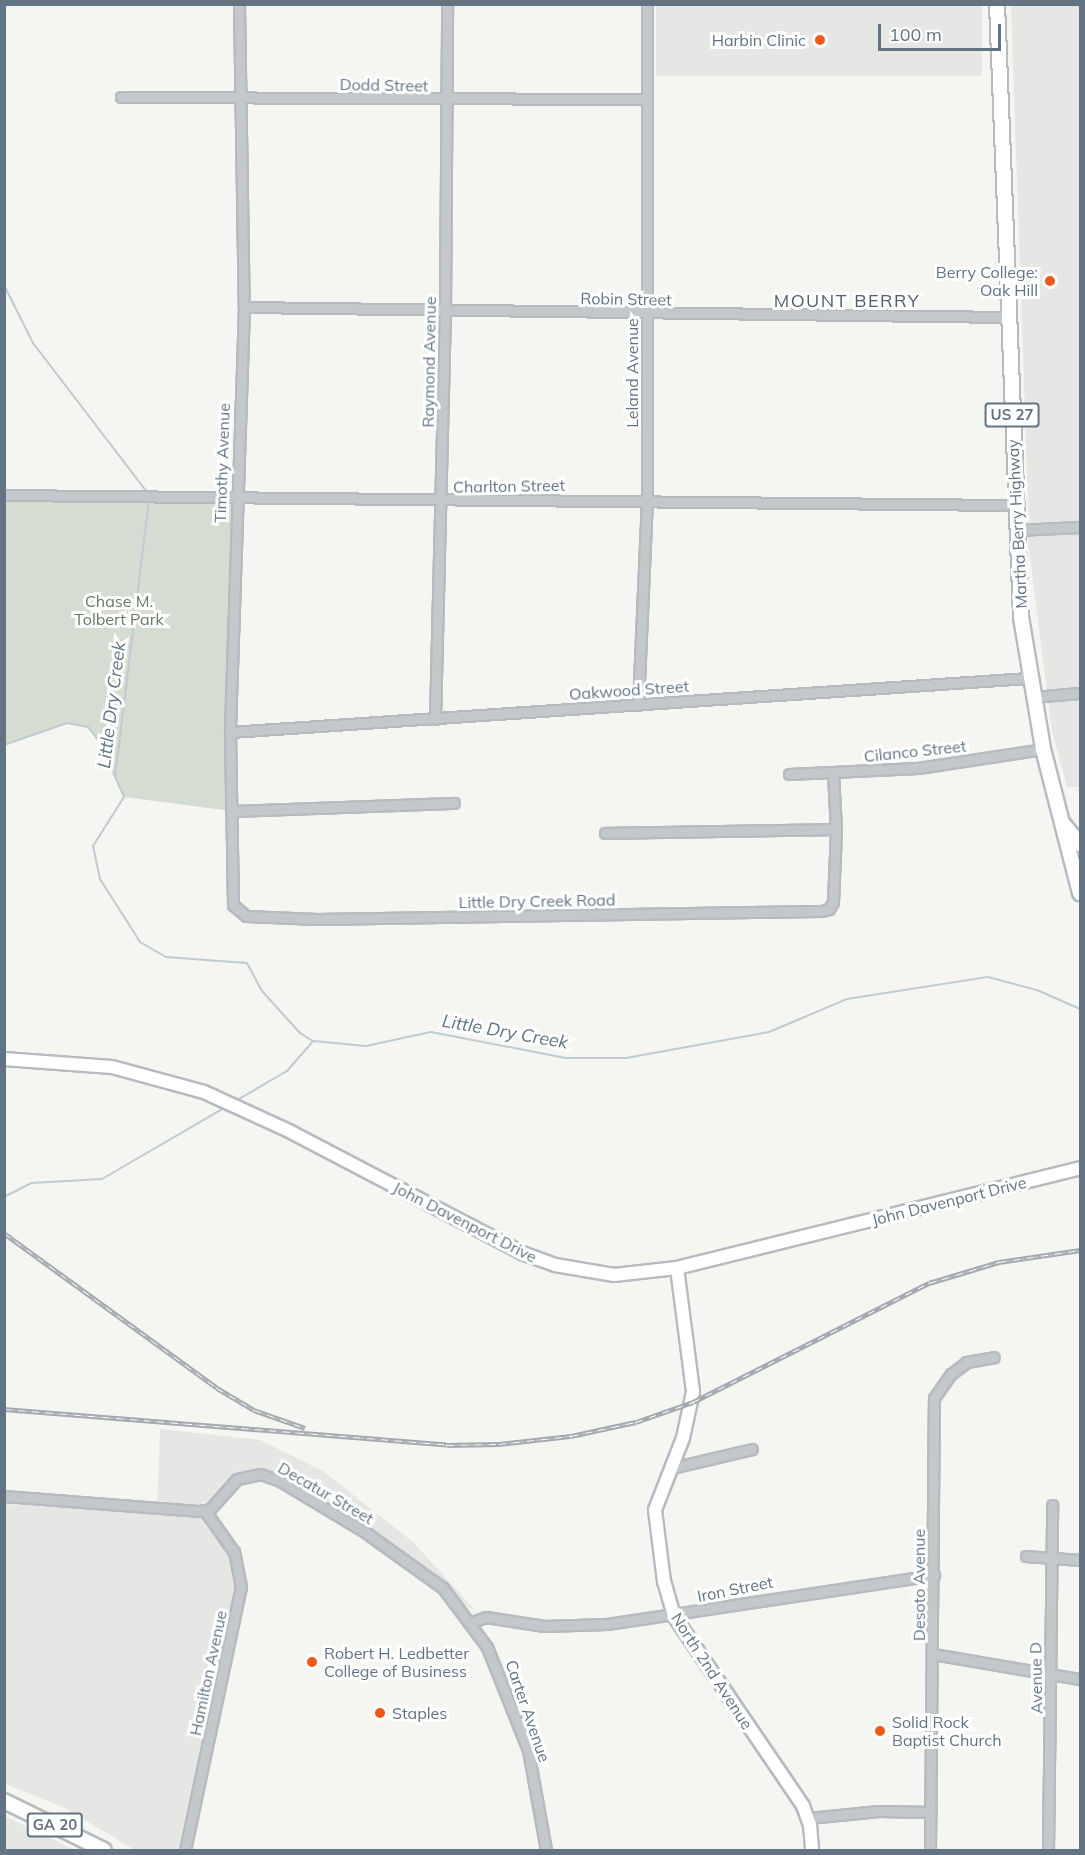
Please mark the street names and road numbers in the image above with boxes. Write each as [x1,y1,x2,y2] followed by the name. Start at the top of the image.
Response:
[339,75,429,95] street label: Dodd Street
[580,289,672,309] street label: Robin Street
[418,296,440,428] street label: Raymond Avenue
[622,318,642,428] street label: Leland Avenue
[210,403,234,523] street label: Timothy Avenue
[984,403,1040,427] road number: US 27
[1003,439,1031,609] street label: Martha Berry Highway
[453,475,565,497] street label: Charlton Street
[568,676,690,704] street label: Oakwood Street
[863,736,967,766] street label: Cilanco Street
[458,890,616,912] street label: Little Dry Creek Road
[870,1172,1028,1230] street label: John Davenport Drive
[390,1177,540,1267] street label: John Davenport Drive
[275,1458,377,1528] street label: Decatur Street
[909,1529,929,1641] street label: Desoto Avenue
[695,1572,775,1606] street label: Iron Street
[185,1609,231,1737] street label: Hamilton Avenue
[667,1609,757,1733] street label: North 2nd Avenue
[1026,1642,1046,1714] street label: Avenue D
[502,1658,554,1764] street label: Carter Avenue
[26,1813,84,1837] road number: GA 20

